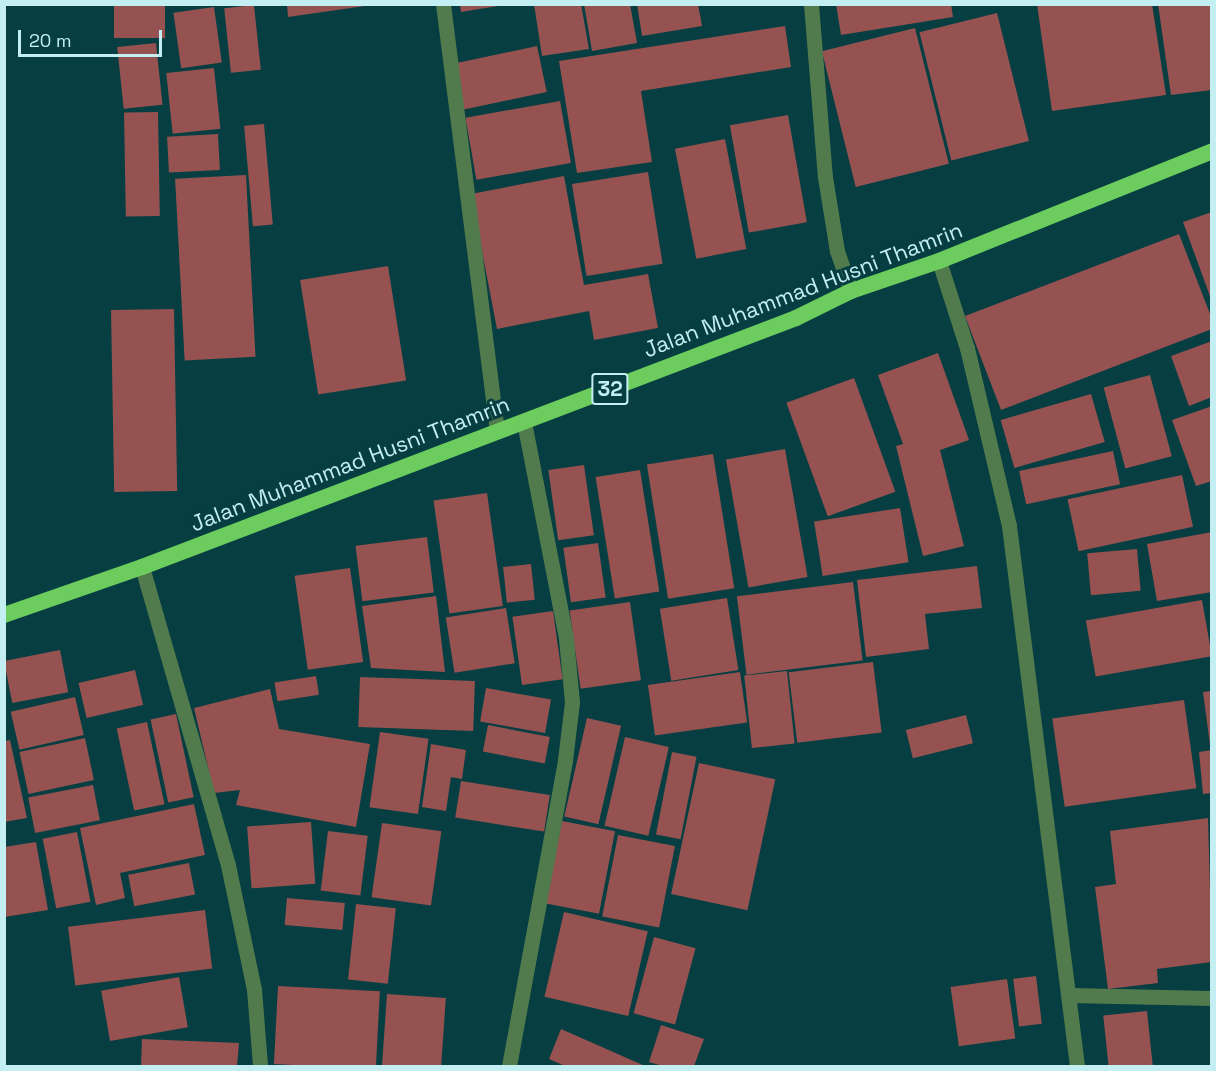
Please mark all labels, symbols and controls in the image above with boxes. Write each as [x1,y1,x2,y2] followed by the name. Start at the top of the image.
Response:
[21,18,165,56] scale bar
[29,29,72,52] text: 20 m
[639,217,967,363] street label: Jalan Muhammad Husni Thamrin
[590,371,630,407] road number: 32
[186,391,514,537] street label: Jalan Muhammad Husni Thamrin

